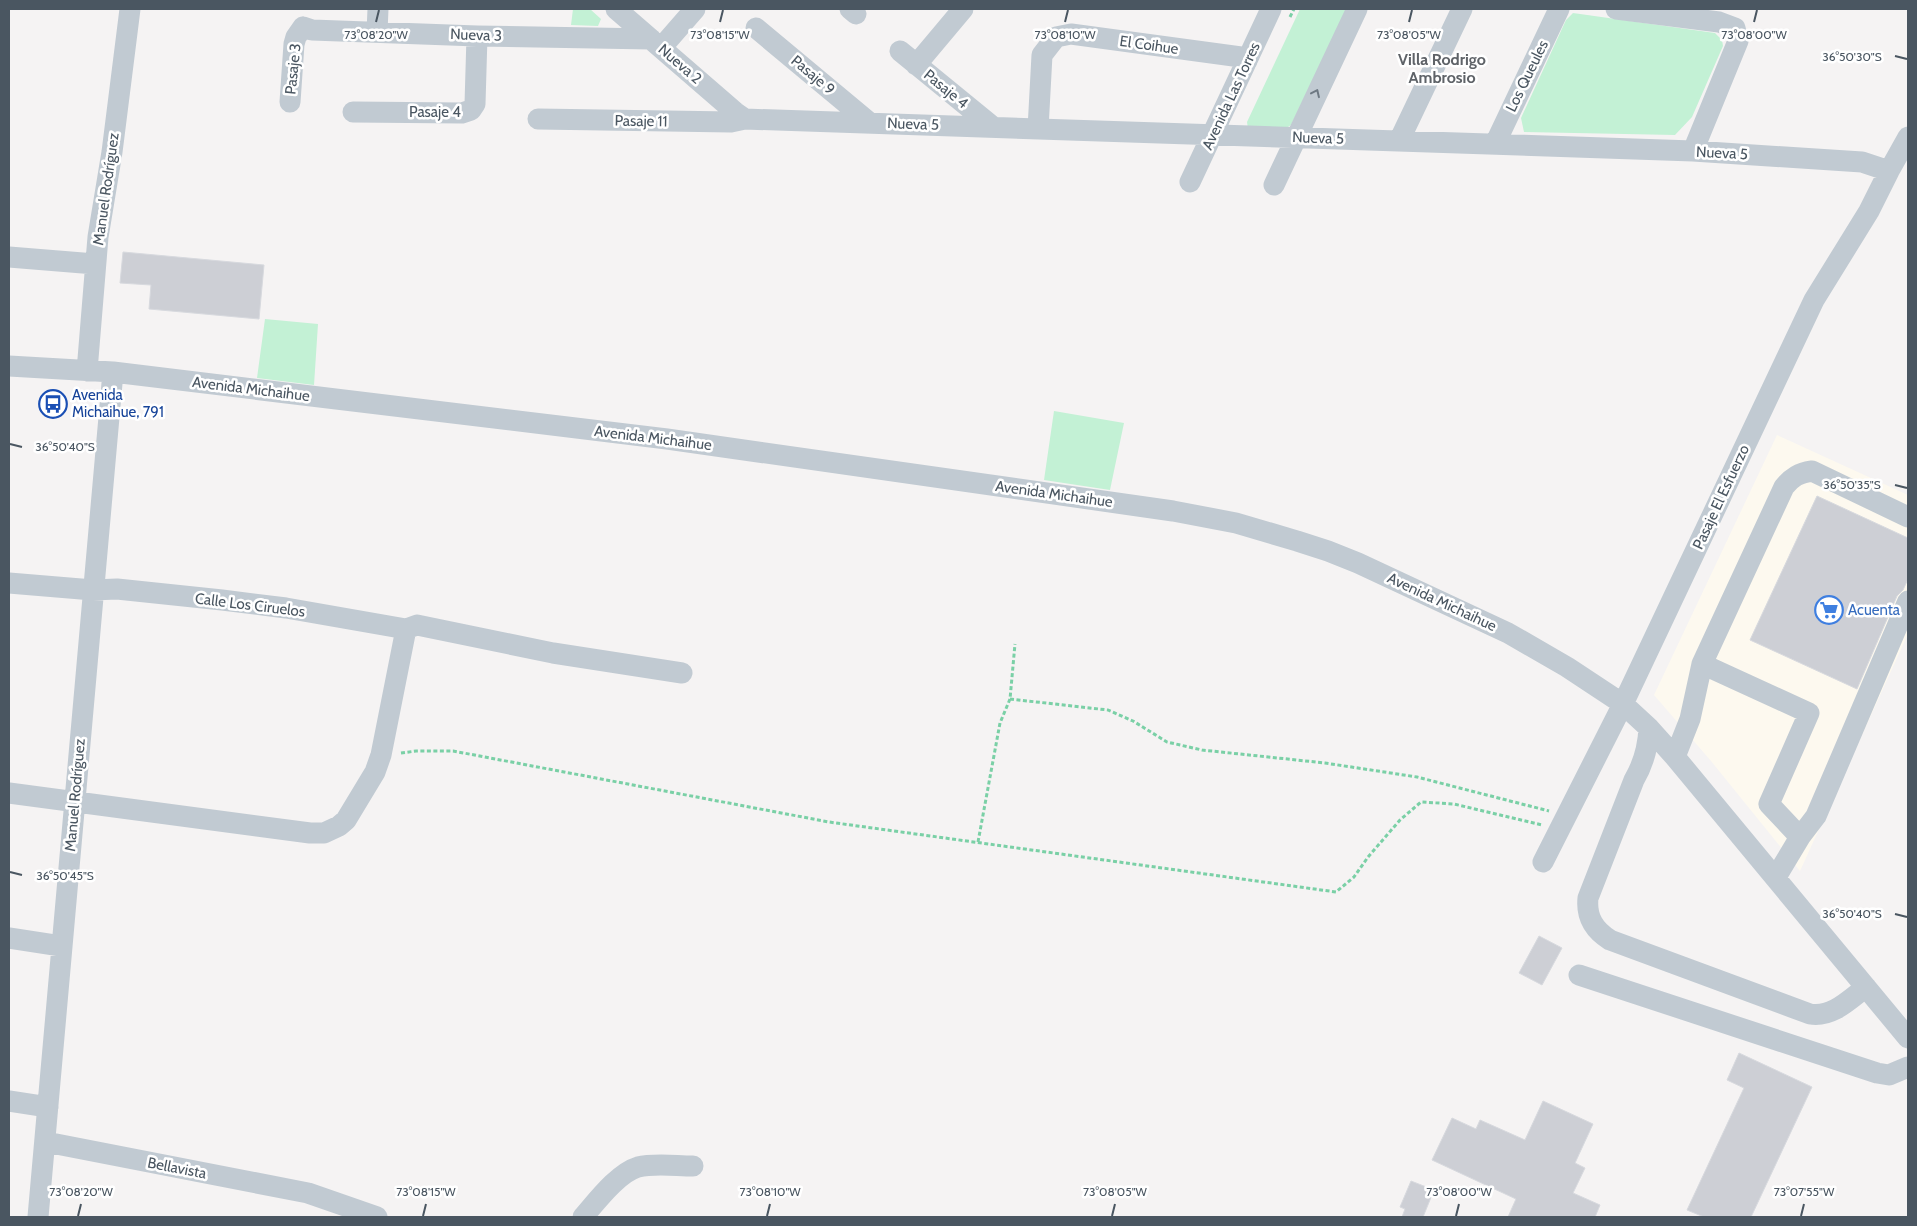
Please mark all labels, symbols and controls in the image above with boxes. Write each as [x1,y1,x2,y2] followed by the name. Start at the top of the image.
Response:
[450,25,502,45] street label: Nueva 3
[344,27,408,42] text: 73°08'20"W
[690,27,750,42] text: 73°08'15"W
[1034,27,1096,42] text: 73°08'10"W
[1377,27,1442,42] text: 73°08'05"W
[1721,27,1787,42] text: 73°08'00"W
[1118,32,1180,58] street label: El Coihue
[1502,37,1552,115] street label: Los Queules
[1198,39,1264,153] street label: Avenida Las Torres
[655,40,705,88] street label: Nueva 2
[281,43,305,95] street label: Pasaje 3
[1822,49,1882,64] text: 36°50'30"S
[1398,50,1486,87] district label: Villa Rodrigo Ambrosio
[787,51,839,99] street label: Pasaje 9
[920,66,972,113] street label: Pasaje 4
[1310,89,1321,98] one-way arrow
[409,103,461,121] street label: Pasaje 4
[614,112,668,130] street label: Pasaje 11
[887,114,939,134] street label: Nueva 5
[1292,128,1344,148] street label: Nueva 5
[89,132,123,246] street label: Manuel Rodríguez
[1696,143,1748,163] street label: Nueva 5
[191,373,311,405] street label: Avenida Michaihue
[72,386,164,421] place label: Avenida Michaihue, 791
[38,389,68,419] bus stop icon: Avenida Michaihue, 791
[593,422,713,454] street label: Avenida Michaihue
[35,439,95,454] text: 36°50'40"S
[1689,442,1753,552] street label: Pasaje El Esfuerzo
[994,477,1114,511] street label: Avenida Michaihue
[1823,477,1881,492] text: 36°50'35"S
[1385,569,1500,635] street label: Avenida Michaihue
[194,589,306,621] street label: Calle Los Ciruelos
[1814,595,1844,625] supermarket icon: Acuenta
[1848,601,1901,619] place label: Acuenta
[61,738,89,852] street label: Manuel Rodríguez
[36,868,94,883] text: 36°50'45"S
[1822,906,1882,921] text: 36°50'40"S
[146,1153,209,1183] street label: Bellavista
[49,1184,113,1199] text: 73°08'20"W
[396,1184,456,1199] text: 73°08'15"W
[739,1184,801,1199] text: 73°08'10"W
[1083,1184,1148,1199] text: 73°08'05"W
[1426,1184,1492,1199] text: 73°08'00"W
[1774,1184,1835,1199] text: 73°07'55"W

